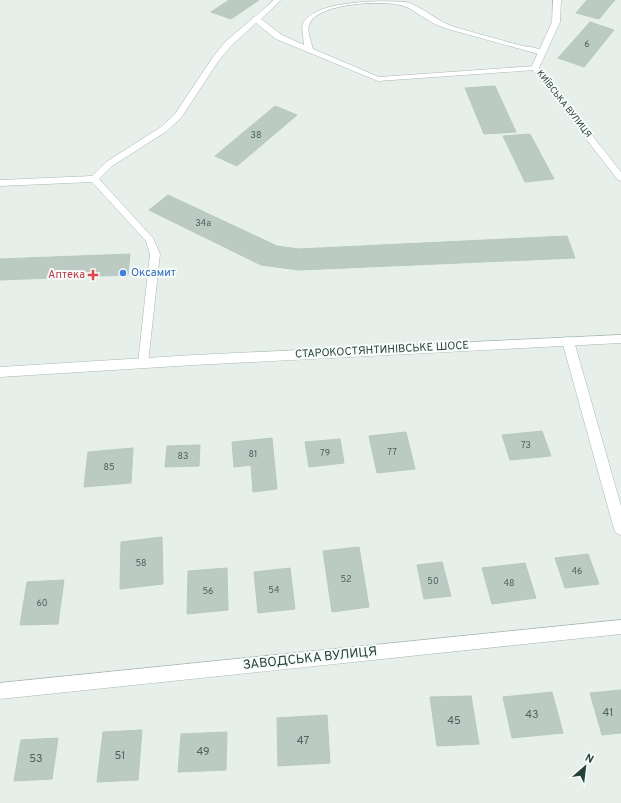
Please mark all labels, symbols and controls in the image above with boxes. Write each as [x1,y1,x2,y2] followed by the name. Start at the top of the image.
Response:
[584,39,590,50] house number: 6
[534,67,595,140] street label: КИЇВСЬКА ВУЛИЦЯ
[251,130,261,141] house number: 38
[195,218,211,229] house number: 34а
[131,266,176,280] place label: Оксамит
[48,268,85,282] place label: Аптека
[118,268,128,278] marker: Оксамит
[88,270,98,280] marker: Аптека
[295,338,469,362] street label: СТАРОКОСТЯНТИНІВСЬКЕ ШОСЕ
[521,440,531,451] house number: 73
[387,447,397,458] house number: 77
[320,448,330,459] house number: 79
[249,449,257,460] house number: 81
[178,451,188,462] house number: 83
[103,462,115,473] house number: 85
[135,558,147,569] house number: 58
[572,566,582,577] house number: 46
[340,574,352,585] house number: 52
[427,576,439,587] house number: 50
[503,578,515,589] house number: 48
[268,585,280,596] house number: 54
[203,586,213,597] house number: 56
[36,598,48,609] house number: 60
[242,644,378,674] street label: ЗАВОДСЬКА ВУЛИЦЯ
[603,706,613,720] house number: 41
[525,708,539,722] house number: 43
[447,714,461,728] house number: 45
[297,734,309,748] house number: 47
[196,745,210,759] house number: 49
[565,747,605,787] north arrow
[115,749,125,763] house number: 51
[582,751,596,767] text: N
[29,752,43,766] house number: 53

